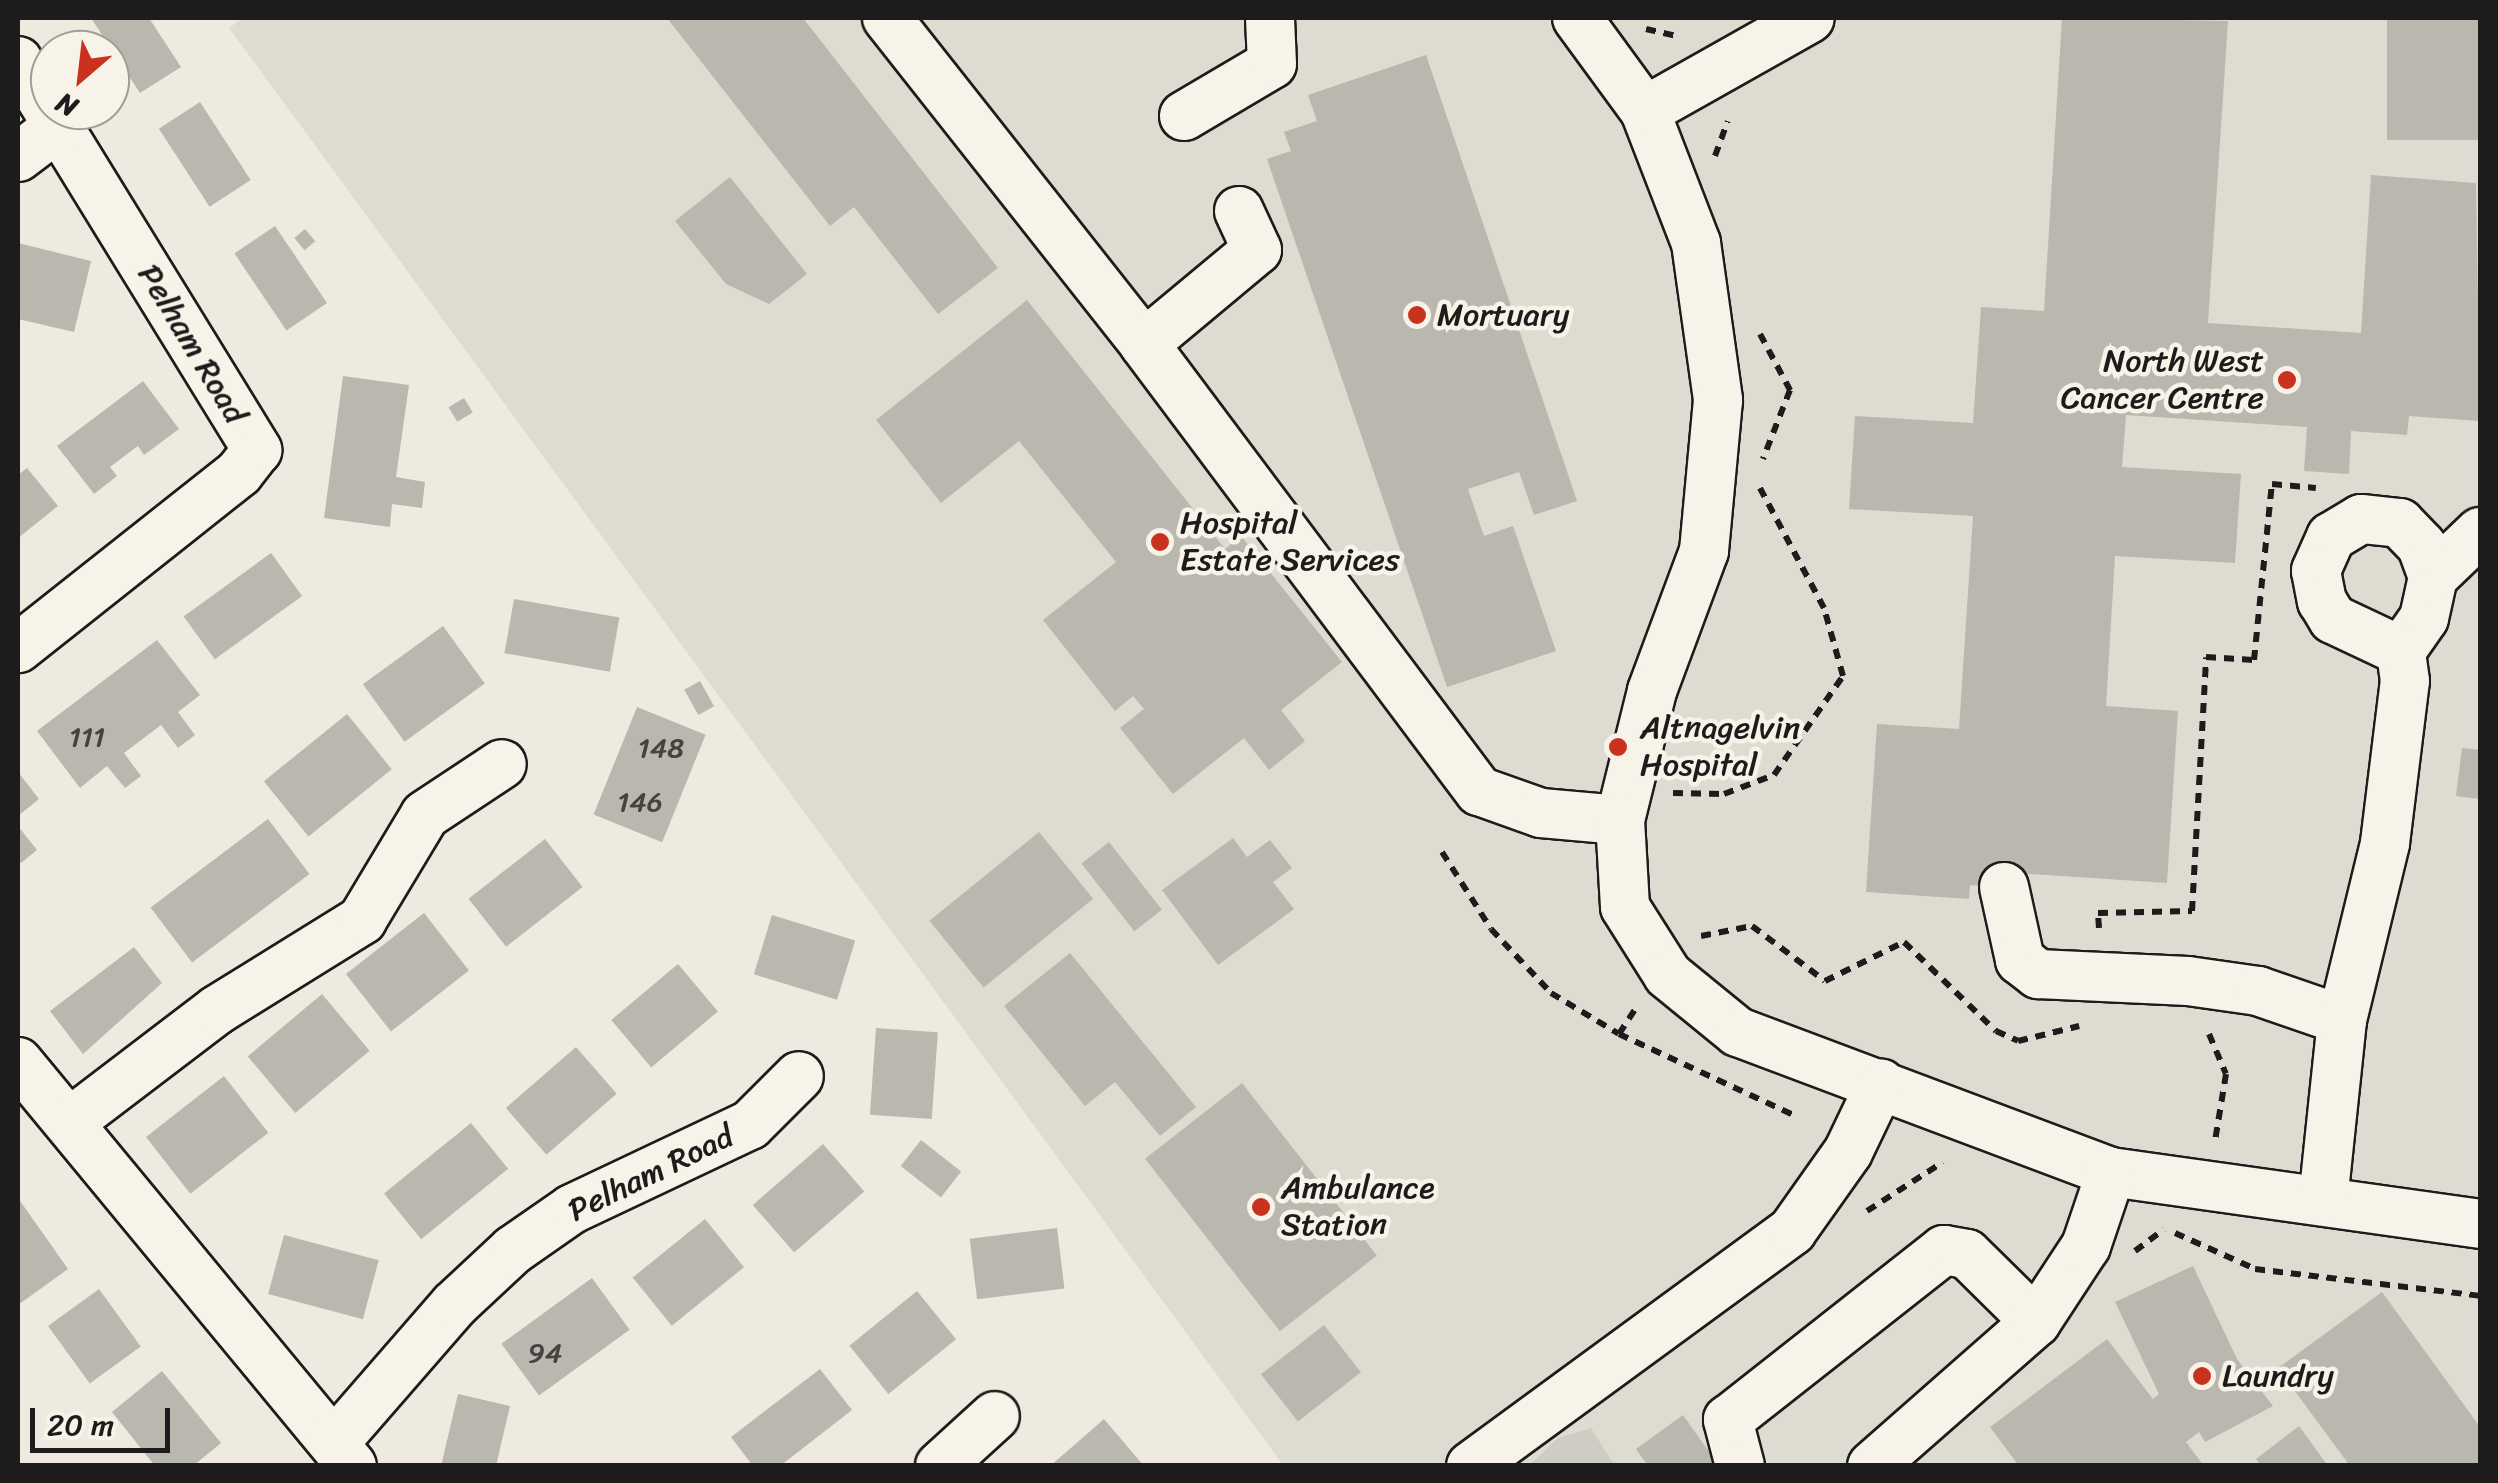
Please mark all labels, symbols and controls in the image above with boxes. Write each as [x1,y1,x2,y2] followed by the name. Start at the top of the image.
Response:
[30,30,130,130] north arrow
[47,79,87,131] text: N
[129,257,255,431] street label: Pelham Road
[1437,296,1569,334] place label: Mortuary
[1406,304,1428,326] marker: Mortuary
[2060,343,2264,418] place label: North West Cancer Centre
[2274,367,2300,393] marker: North West Cancer Centre
[1180,505,1400,580] place label: Hospital Estate Services
[1149,531,1171,553] marker: Hospital Estate Services
[1640,710,1800,785] place label: Altnagelvin Hospital
[69,720,105,754] house number: 111
[638,731,684,765] house number: 148
[1605,734,1631,760] marker: Altnagelvin Hospital
[617,785,663,819] house number: 146
[562,1117,740,1231] street label: Pelham Road
[1281,1170,1435,1245] place label: Ambulance Station
[1250,1196,1272,1218] marker: Ambulance Station
[528,1336,562,1370] house number: 94
[2222,1357,2334,1395] place label: Laundry
[2191,1365,2213,1387] marker: Laundry
[35,1388,175,1450] scale bar
[47,1398,114,1452] text: 20 m

